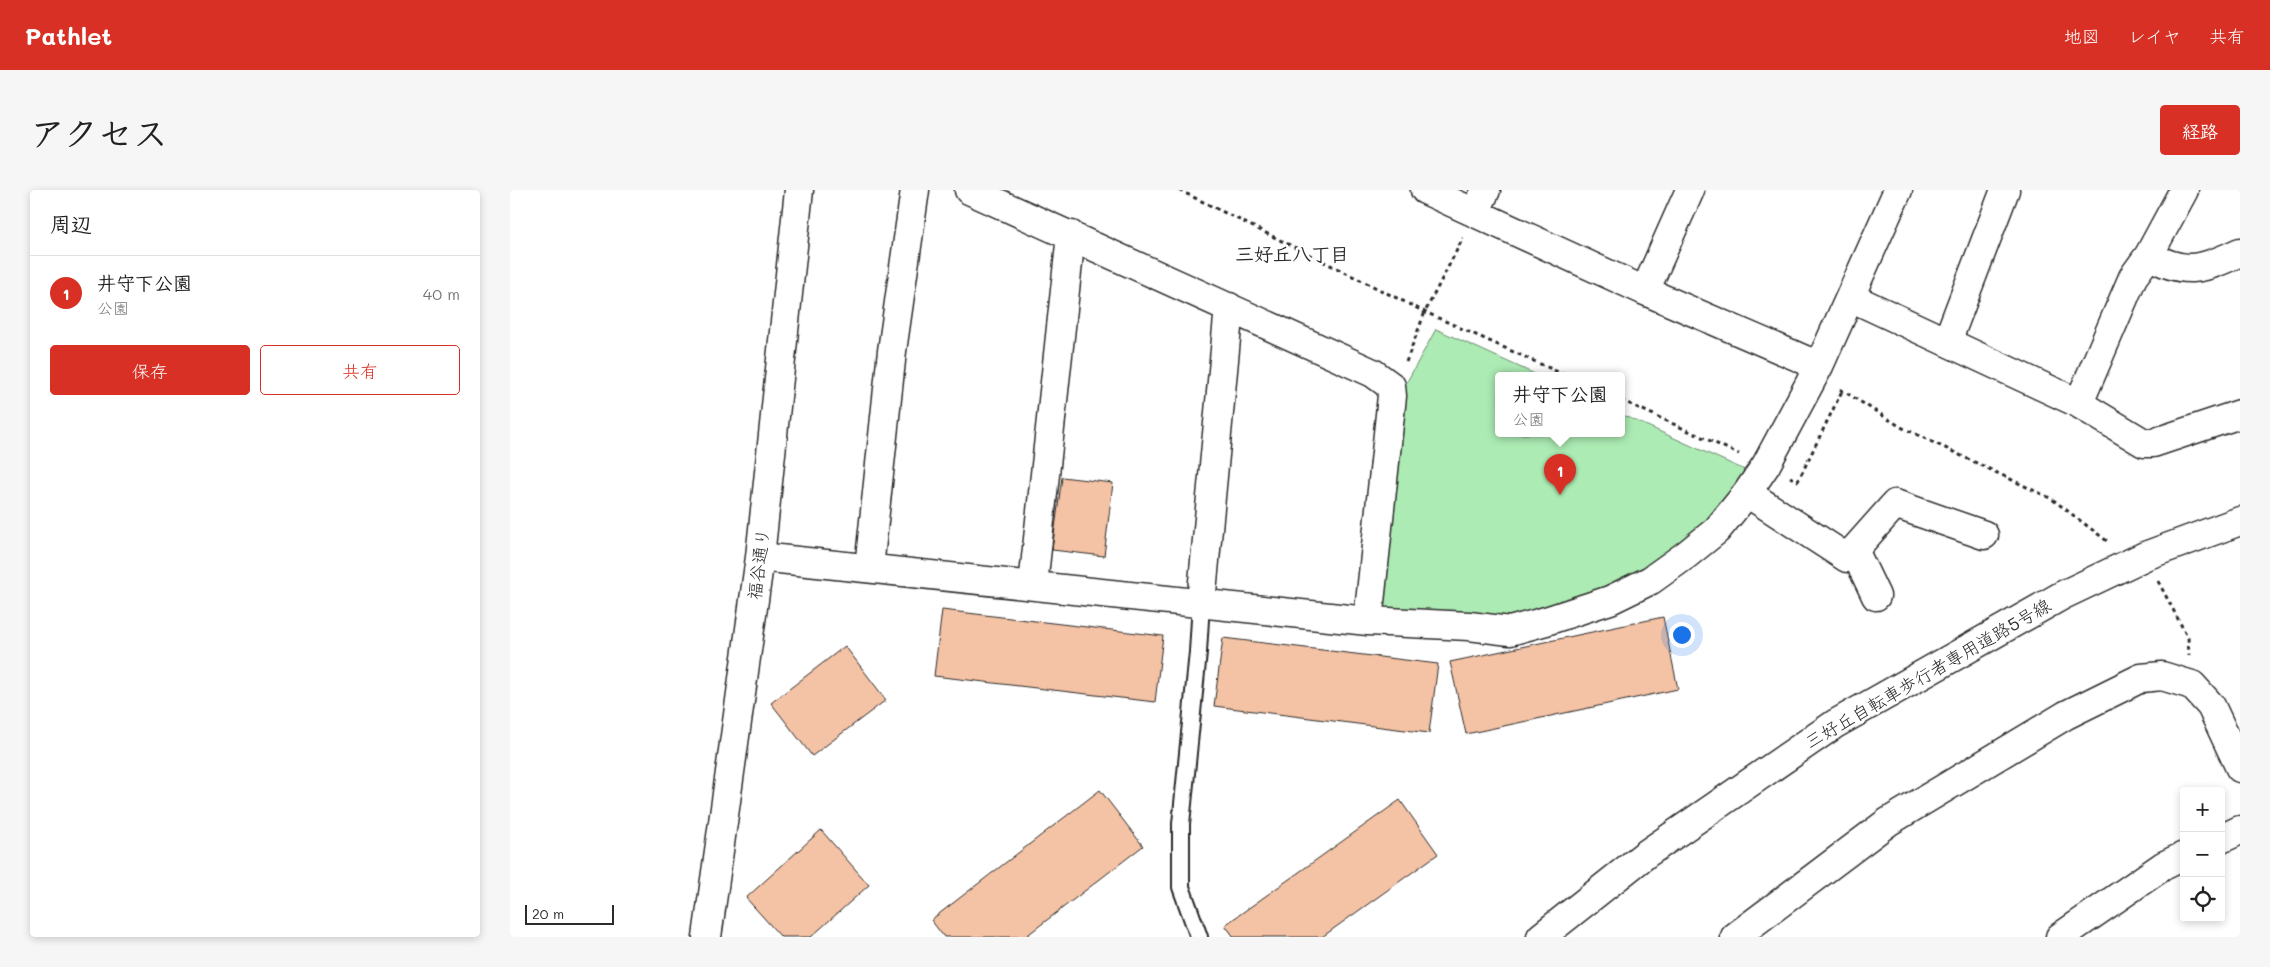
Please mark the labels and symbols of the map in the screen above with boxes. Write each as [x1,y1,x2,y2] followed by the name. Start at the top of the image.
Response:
[1235,241,1349,266] district label: 三好丘八丁目
[1544,454,1576,495] pin: 1
[742,527,774,601] street label: 福谷通り
[1800,593,2055,754] street label: 三好丘自転車歩行者専用道路5号線
[1669,622,1695,648] your location
[525,902,614,925] scale bar

